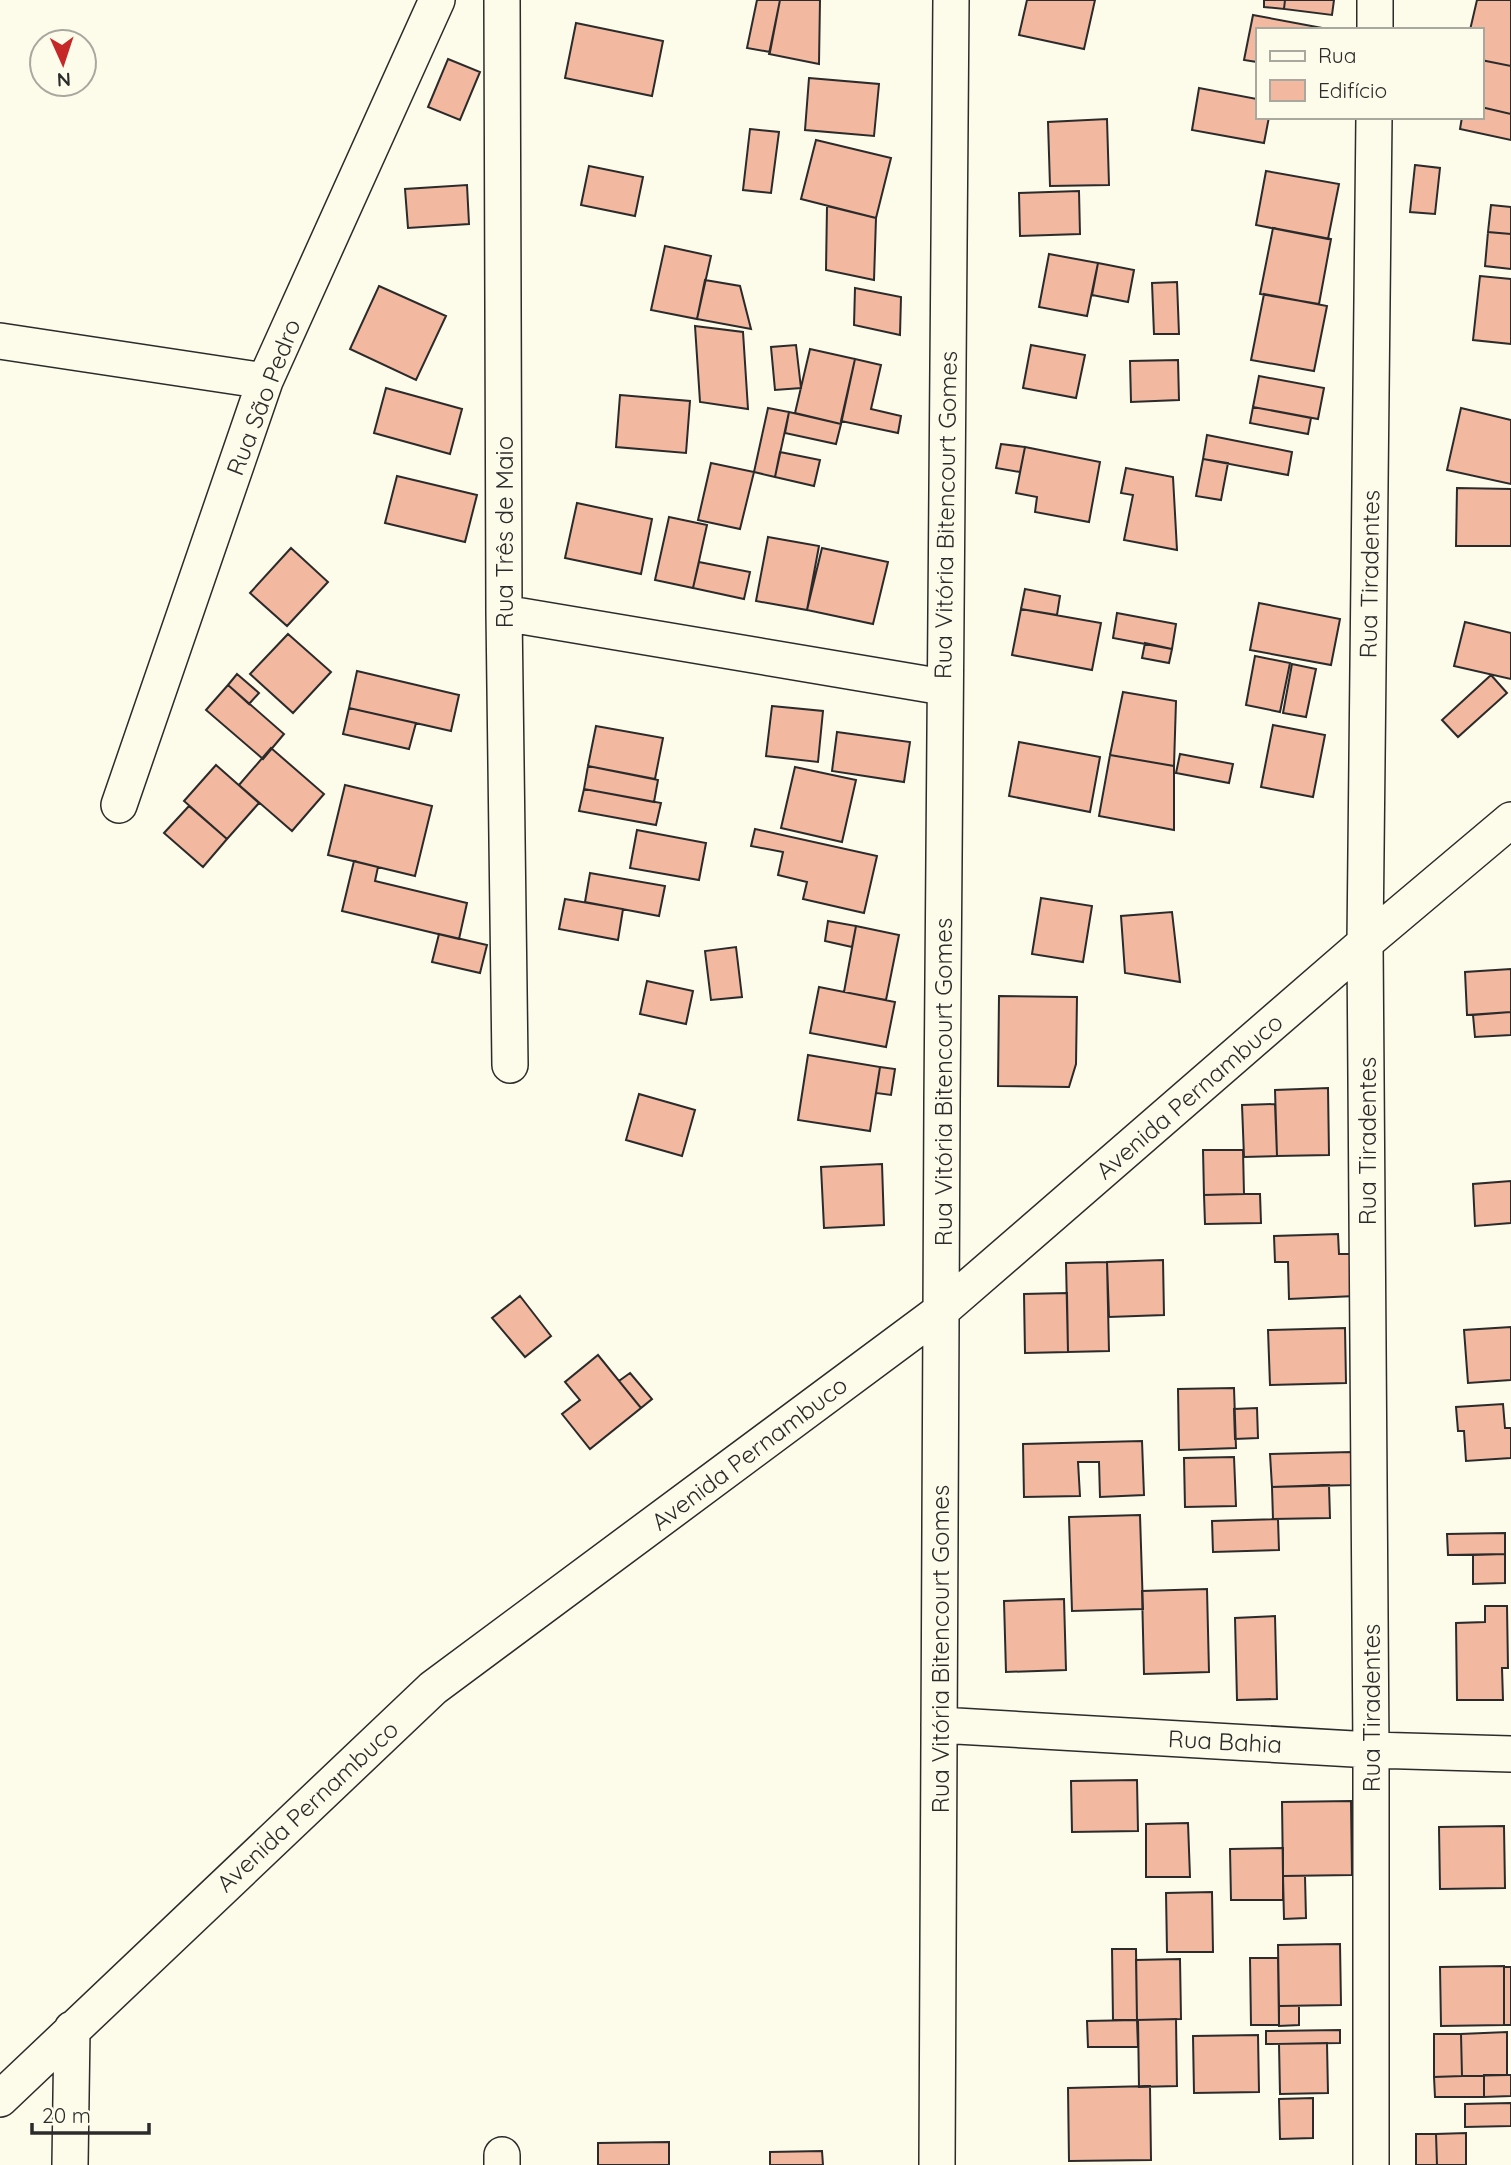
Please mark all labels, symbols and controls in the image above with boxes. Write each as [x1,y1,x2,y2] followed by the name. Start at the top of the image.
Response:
[28,28,98,98] north arrow
[1256,28,1483,119] legend
[1318,42,1357,68] text: Rua
[56,68,71,92] text: N
[1318,77,1387,103] text: Edifício
[219,315,307,479] street label: Rua São Pedro
[927,351,963,679] street label: Rua Vitória Bitencourt Gomes
[489,436,519,628] street label: Rua Três de Maio
[1353,489,1385,659] street label: Rua Tiradentes
[928,918,958,1246] street label: Rua Vitória Bitencourt Gomes
[1089,1007,1289,1185] street label: Avenida Pernambuco
[1352,1057,1382,1225] street label: Rua Tiradentes
[645,1369,853,1537] street label: Avenida Pernambuco
[925,1485,955,1813] street label: Rua Vitória Bitencourt Gomes
[1356,1624,1386,1792] street label: Rua Tiradentes
[210,1714,404,1898] street label: Avenida Pernambuco
[1167,1723,1283,1759] street label: Rua Bahia
[32,2092,149,2136] scale bar
[42,2102,91,2128] text: 20 m

